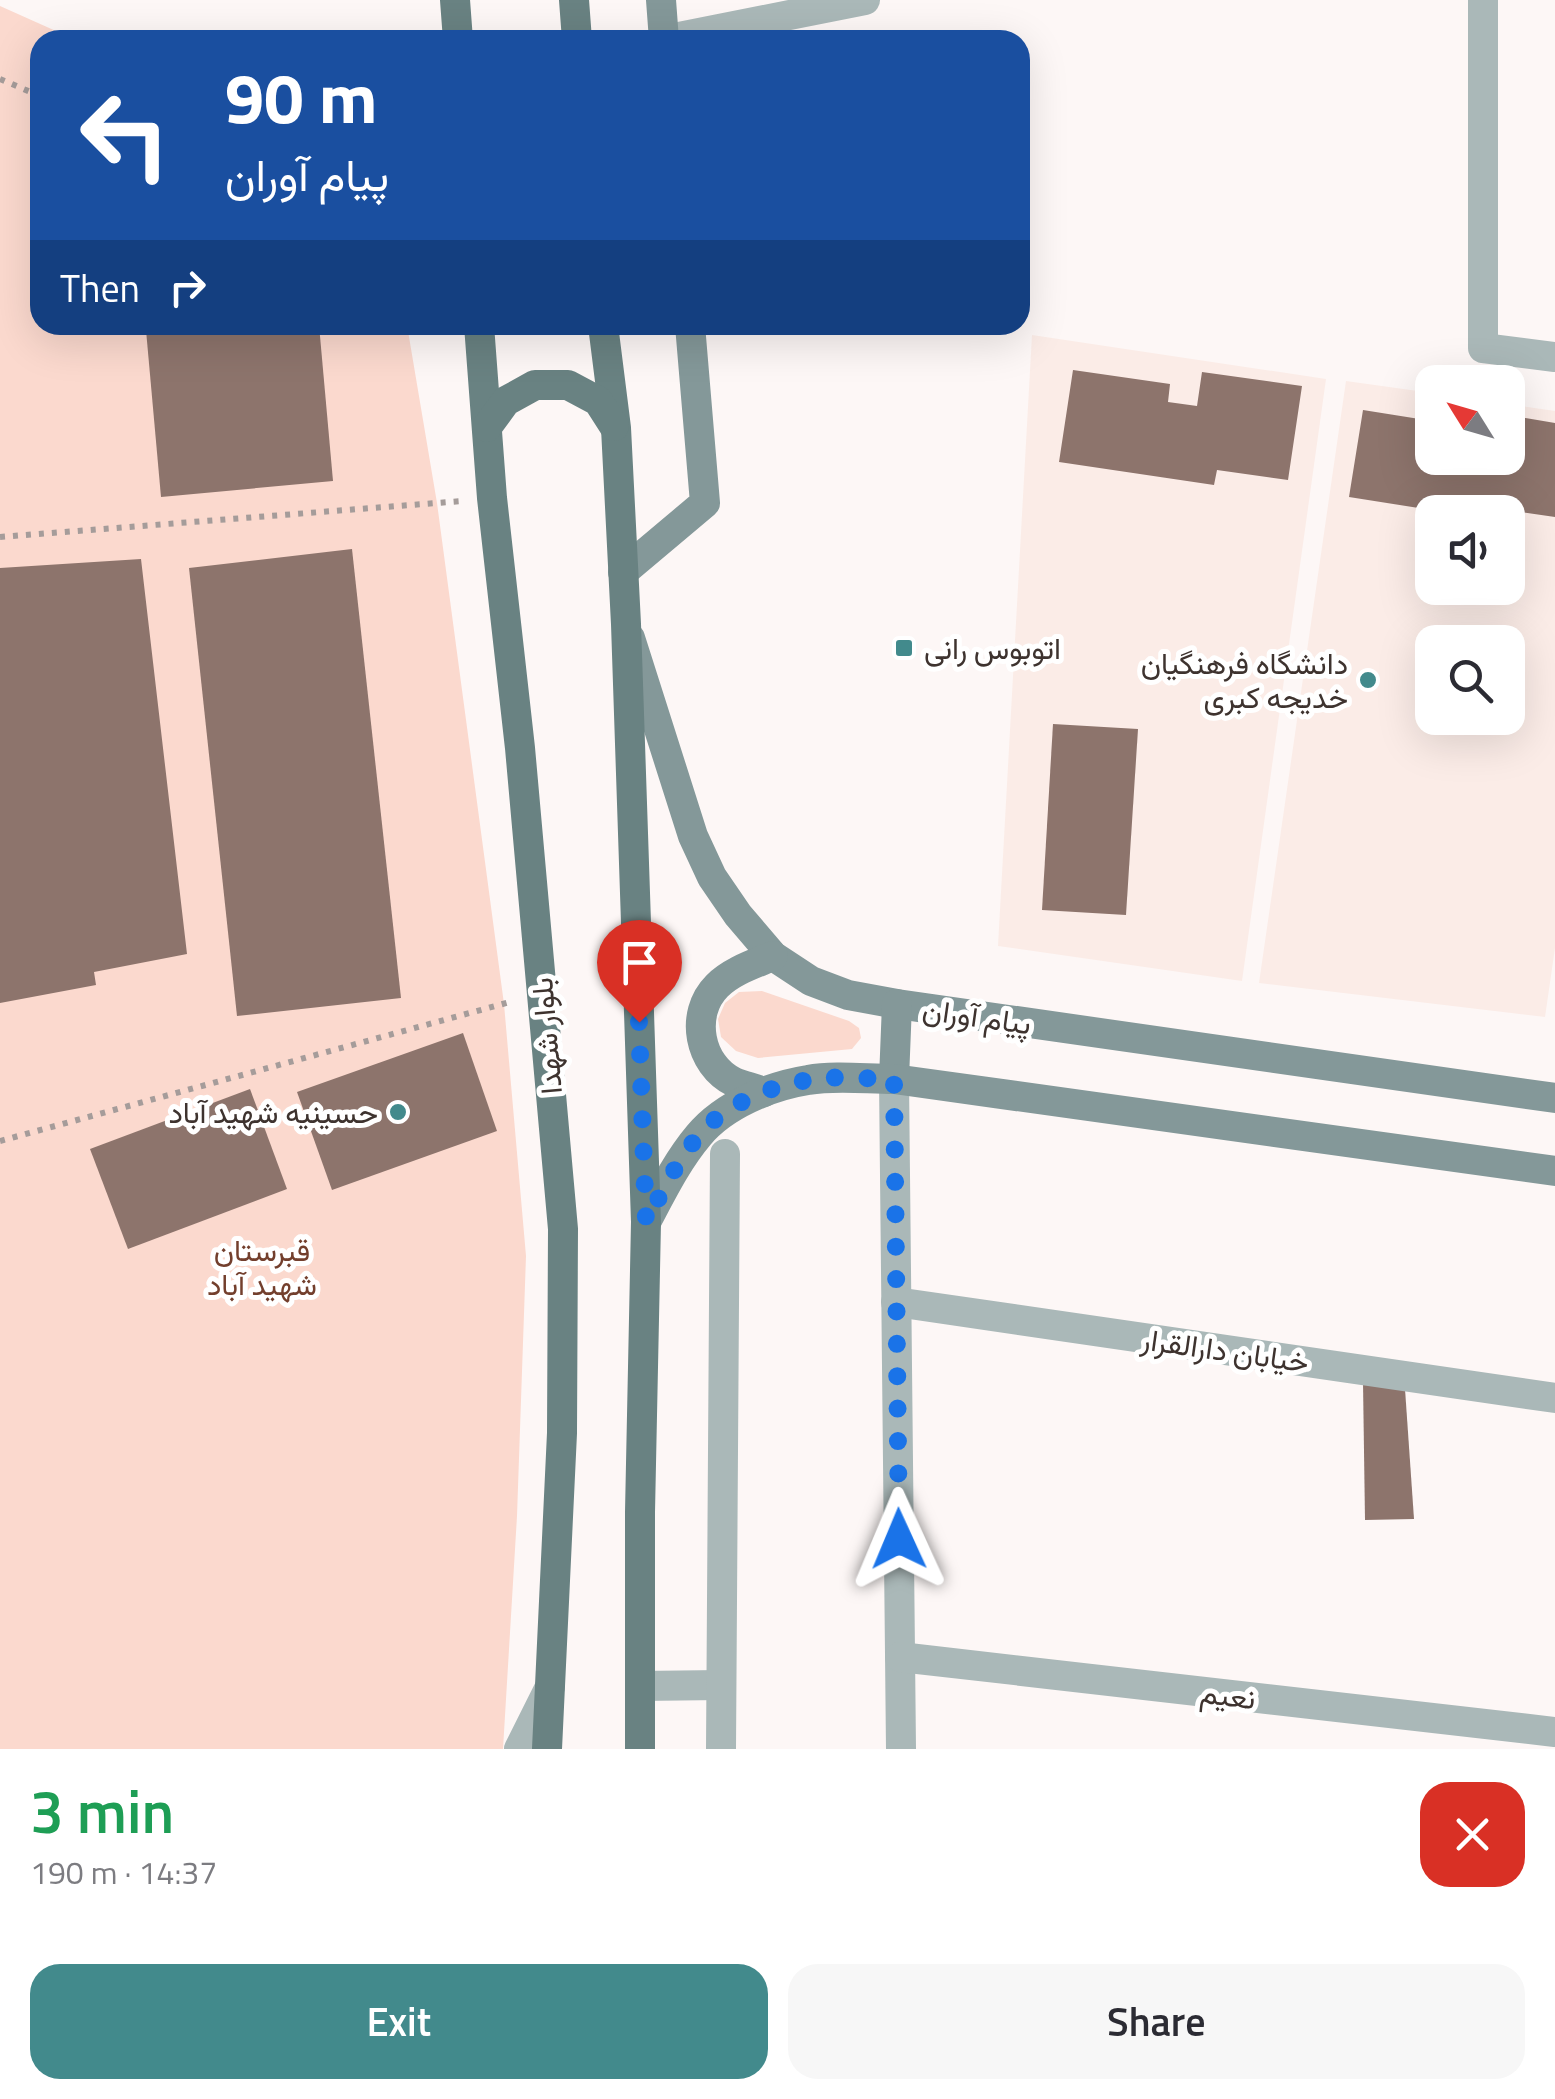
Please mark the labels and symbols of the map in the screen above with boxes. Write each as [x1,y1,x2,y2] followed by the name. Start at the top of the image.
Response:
[1415,365,1525,475] north arrow
[924,625,1061,671] place label: اتوبوس رانی
[893,637,915,659] marker: اتوبوس رانی
[1141,640,1348,720] place label: دانشگاه فرهنگیان خدیجه کبری
[1357,669,1379,691] marker: دانشگاه فرهنگیان خدیجه کبری
[597,920,682,1023] pin
[518,976,574,1096] street label: بلوار شهدا
[920,986,1034,1046] street label: پیام آوران
[168,1089,378,1135] place label: حسینیه شهید آباد
[387,1101,409,1123] marker: حسینیه شهید آباد
[207,1227,317,1307] park label: قبرستان شهید آباد
[1137,1315,1312,1385] street label: خیابان دارالقرار
[847,1487,951,1591] position arrow
[1198,1669,1258,1721] street label: نعیم

